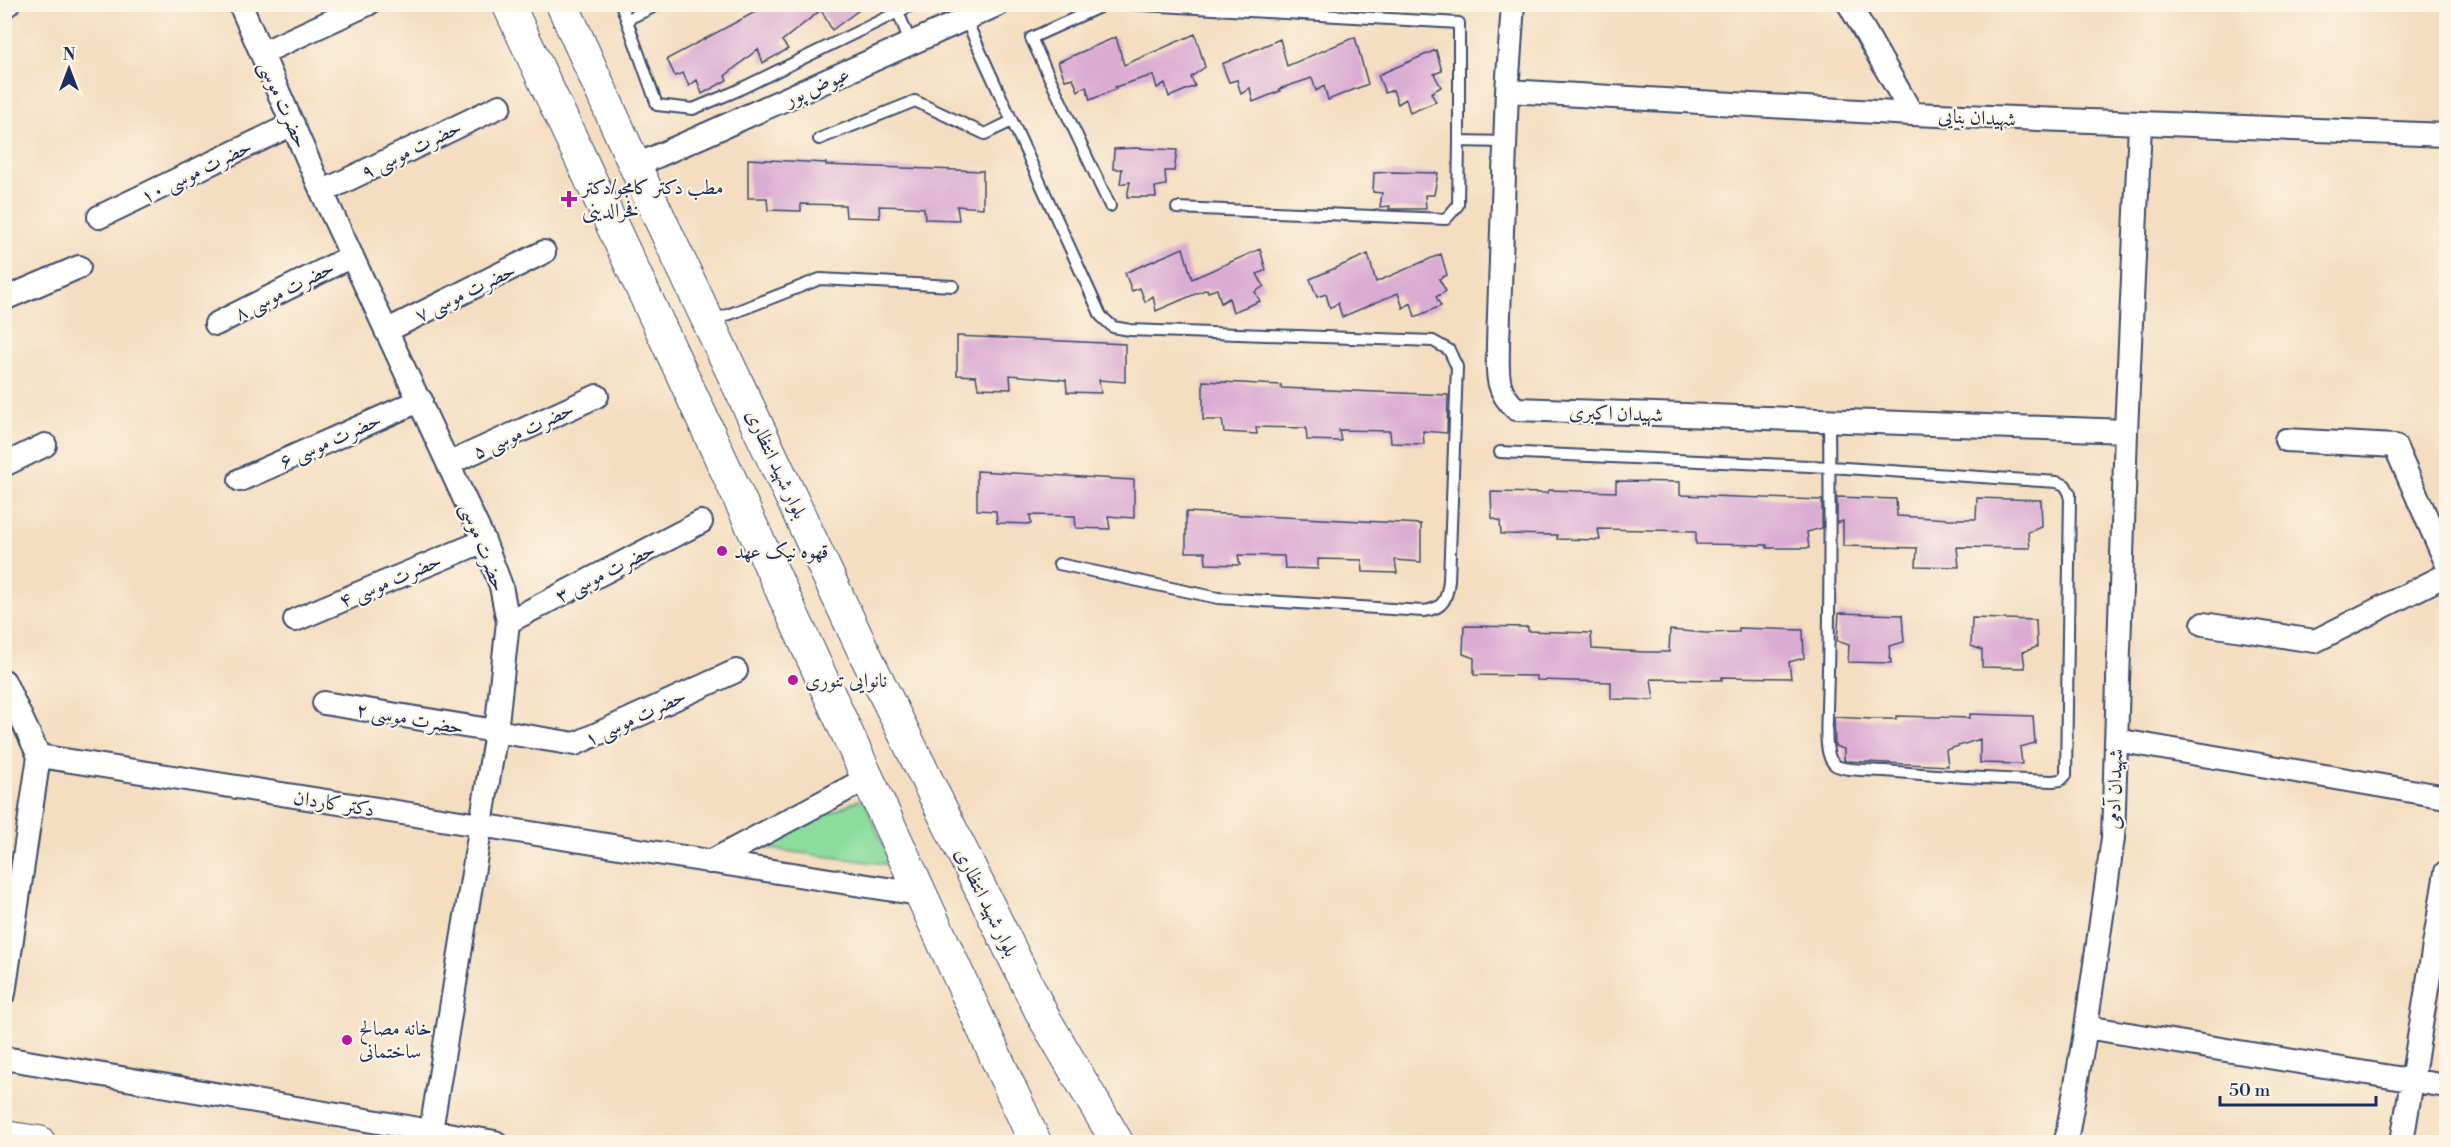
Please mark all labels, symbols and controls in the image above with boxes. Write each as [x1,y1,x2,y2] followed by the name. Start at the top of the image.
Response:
[39,39,99,99] north arrow
[63,45,76,65] text: N
[251,57,313,153] street label: حضرت موسی
[779,62,854,114] street label: عیوض پور
[1937,104,2016,133] street label: شهیدان بنایی
[357,115,467,186] street label: حضرت موسی ۹
[137,135,257,211] street label: حضرت موسی ۱۰
[580,176,724,224] place label: مطب دکتر کامجو/دکتر فخرالدینی
[560,190,578,208] marker: مطب دکتر کامجو/دکتر فخرالدینی
[230,255,339,328] street label: حضرت موسی ۸
[411,258,521,329] street label: حضرت موسی ۷
[469,397,579,467] street label: حضرت موسی ۵
[1569,400,1663,429] street label: شهیدان اکبری
[739,406,812,524] street label: بلوار شهید انتظاری
[276,408,386,476] street label: حضرت موسی ۶
[453,500,511,596] street label: حضرت موسی
[551,537,660,610] street label: حضرت موسی ۳
[734,540,828,565] place label: قهوه نیک عهد
[715,544,729,558] marker: قهوه نیک عهد
[336,549,446,615] street label: حضرت موسی ۴
[805,669,887,694] place label: نانوایی تنوری
[786,673,800,687] marker: نانوایی تنوری
[581,684,691,754] street label: حضرت موسی ۱
[354,698,466,742] street label: حضرت موسی ۲
[2101,748,2129,830] street label: شهیدان آدمی
[291,786,376,823] street label: دکتر کاردان
[948,844,1023,961] street label: بلوار شهید انتظاری
[359,1017,432,1065] place label: خانه مصالح ساختمانی
[340,1033,354,1047] marker: خانه مصالح ساختمانی
[2220,1069,2376,1107] scale bar
[2229,1079,2271,1102] text: 50 m

